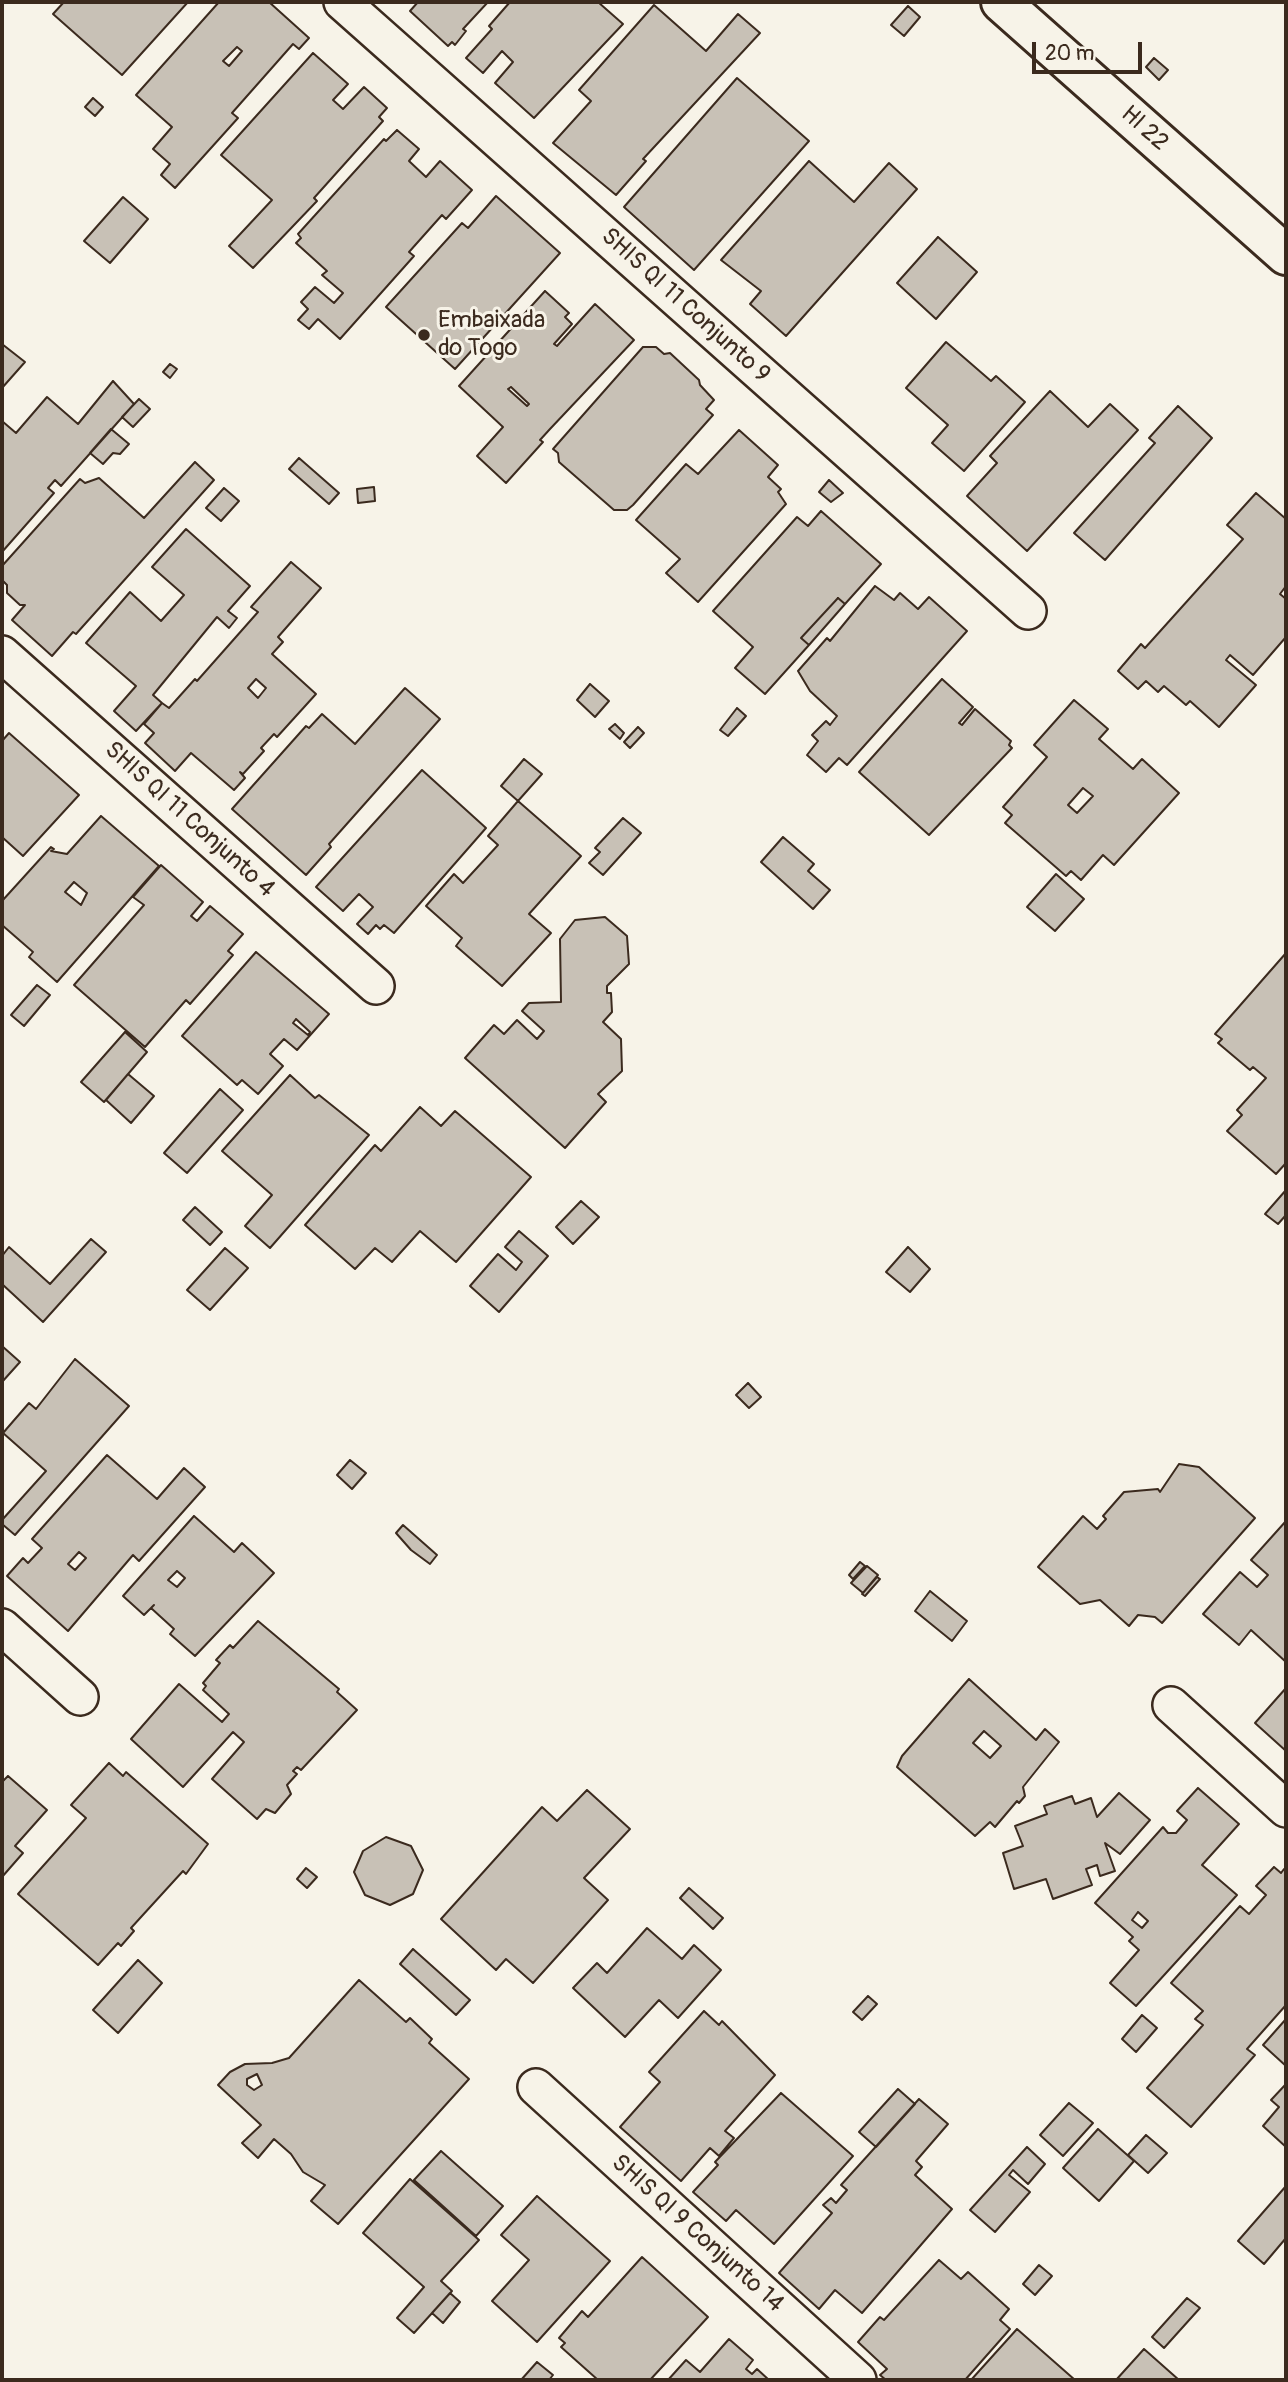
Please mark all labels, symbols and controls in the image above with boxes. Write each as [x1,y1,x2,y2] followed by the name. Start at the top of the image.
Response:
[1036,28,1146,72] scale bar
[1045,40,1094,67] text: 20 m
[1114,100,1174,158] street label: HI 22
[595,223,775,389] street label: SHIS QI 11 Conjunto 9
[438,307,545,363] place label: Embaixada do Togo
[416,327,432,343] marker: Embaixada do Togo
[98,736,280,904] street label: SHIS QI 11 Conjunto 4
[605,2149,789,2319] street label: SHIS QI 9 Conjunto 14

